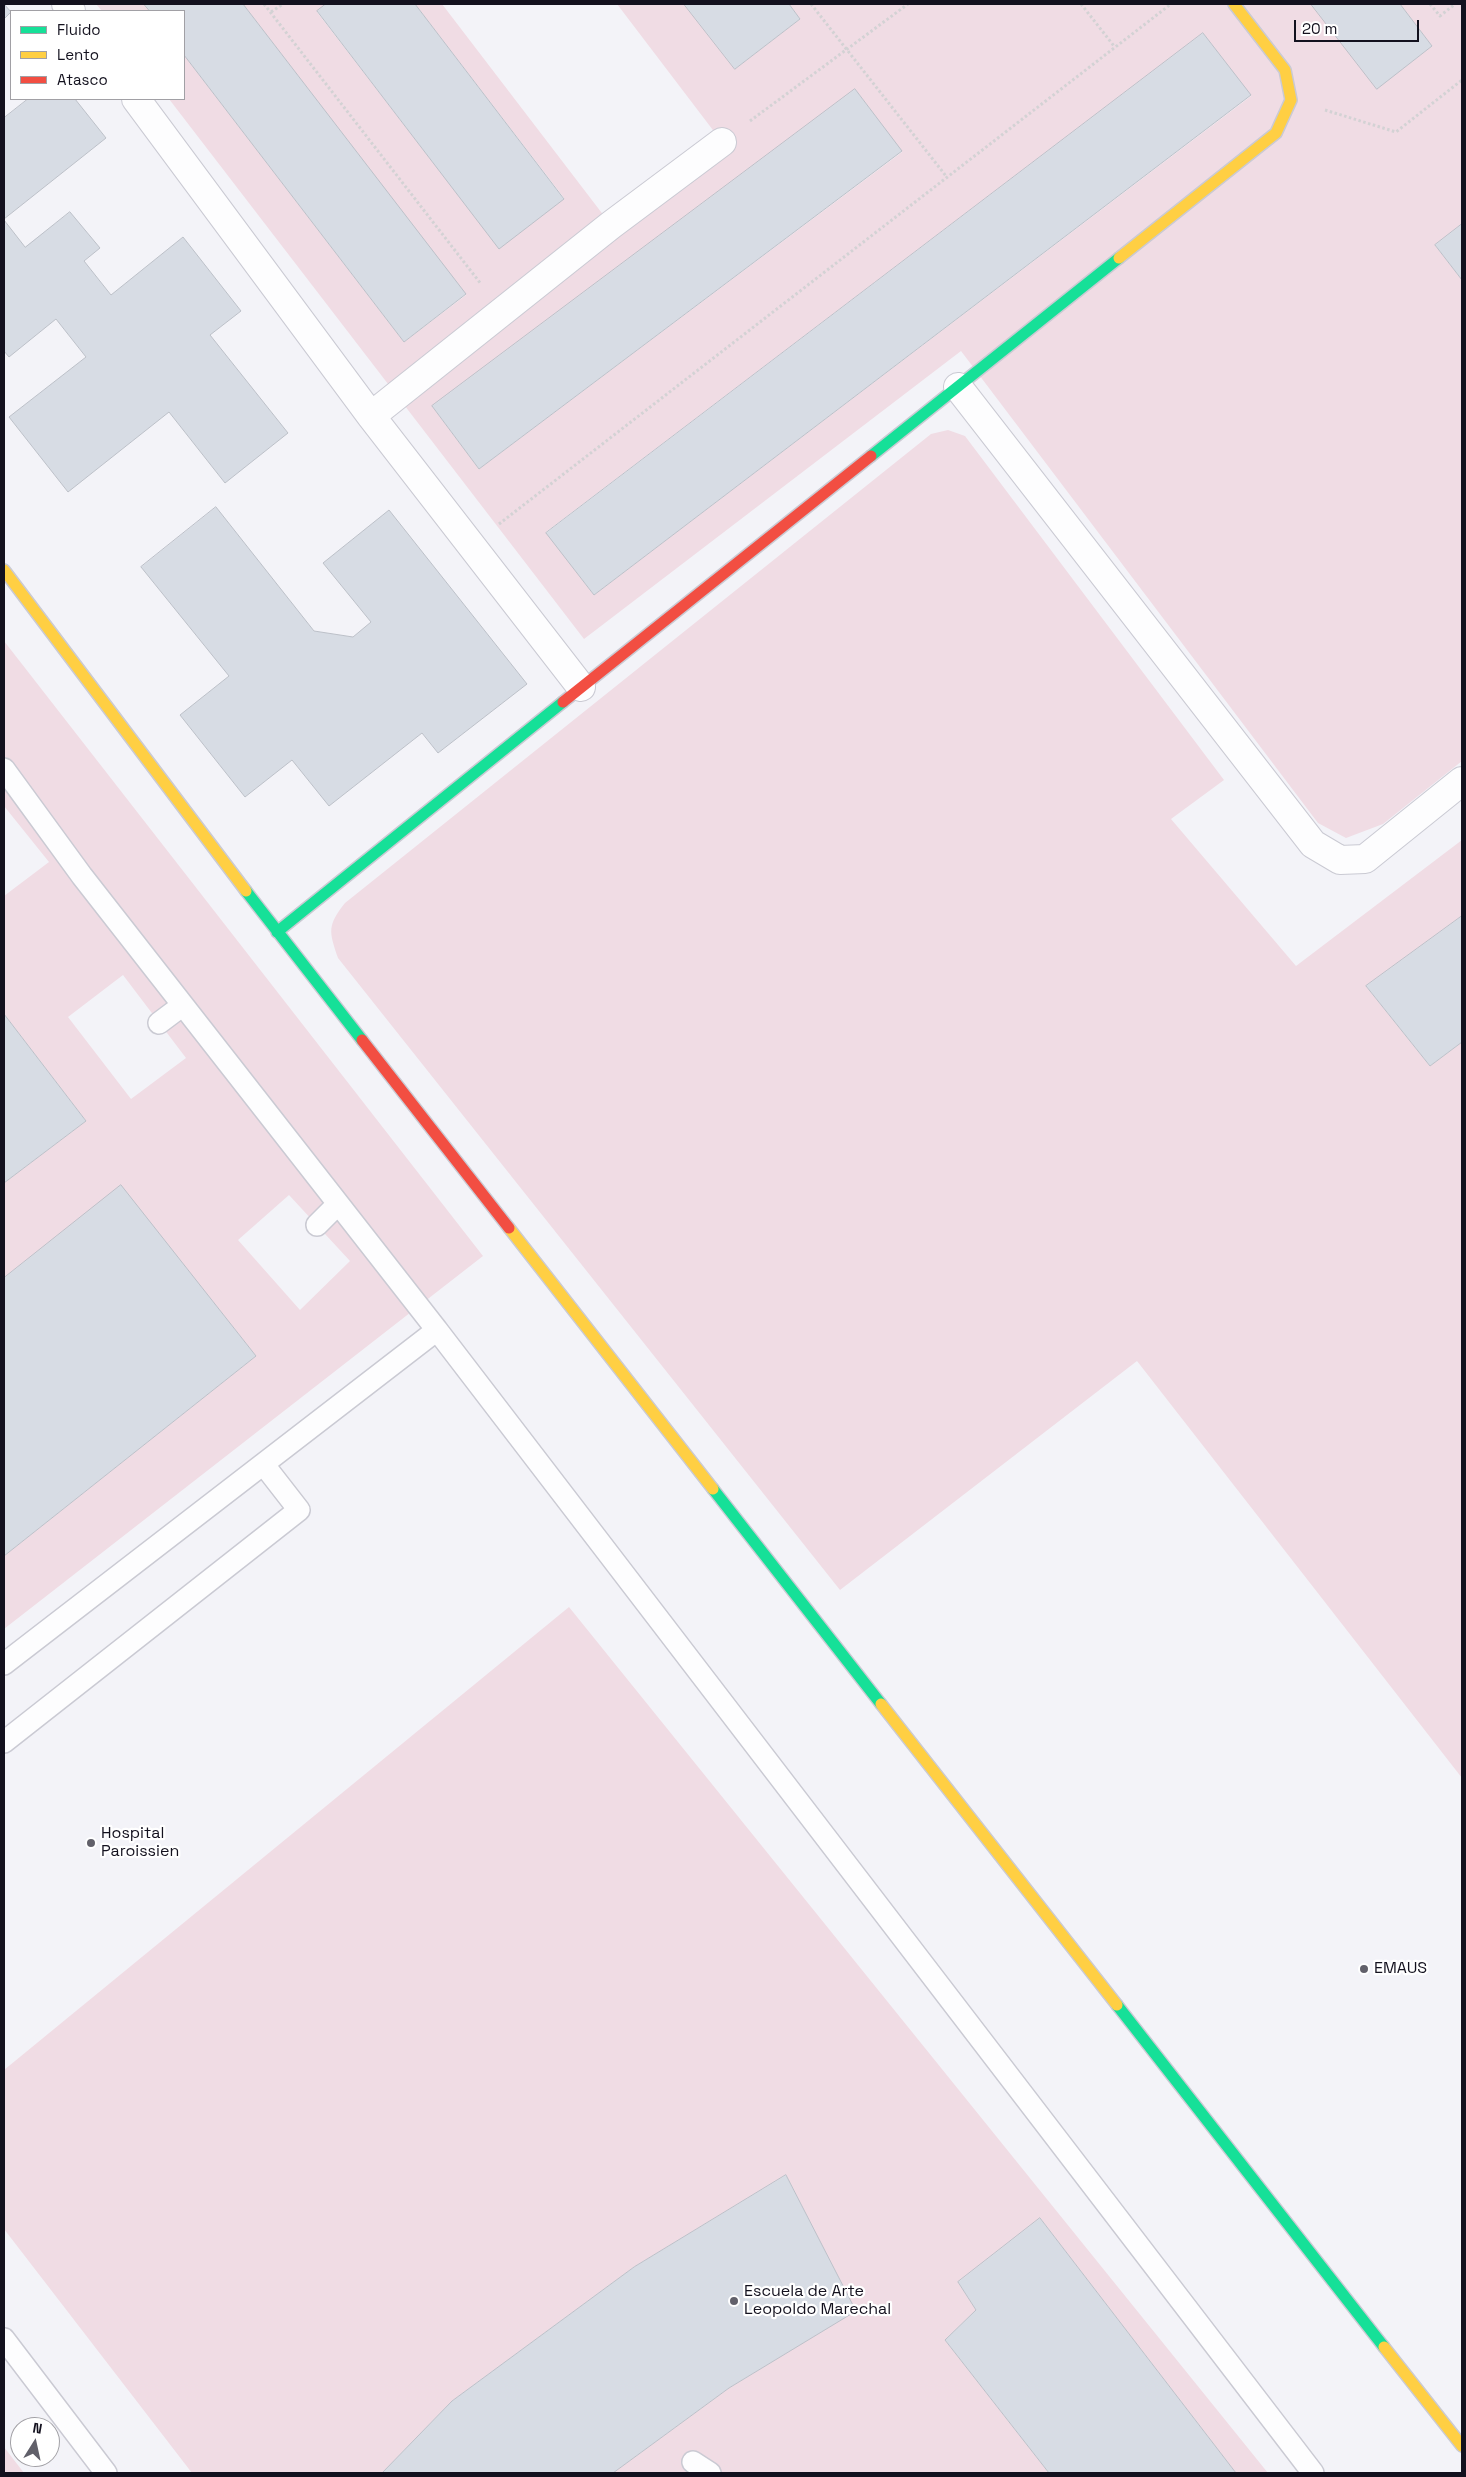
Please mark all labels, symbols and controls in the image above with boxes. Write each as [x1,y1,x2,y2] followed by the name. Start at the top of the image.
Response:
[10,10,185,100] legend
[1296,10,1421,42] scale bar
[1302,19,1337,38] text: 20 m
[57,20,101,39] text: Fluido
[57,45,99,64] text: Lento
[57,70,108,89] text: Atasco
[101,1824,179,1862] place label: Hospital Paroissien
[85,1837,97,1849] marker: Hospital Paroissien
[1374,1959,1427,1979] place label: EMAUS
[1358,1963,1370,1975] marker: EMAUS
[744,2282,891,2320] place label: Escuela de Arte Leopoldo Marechal
[728,2295,740,2307] marker: Escuela de Arte Leopoldo Marechal
[10,2417,60,2467] north arrow
[31,2419,44,2438] text: N

